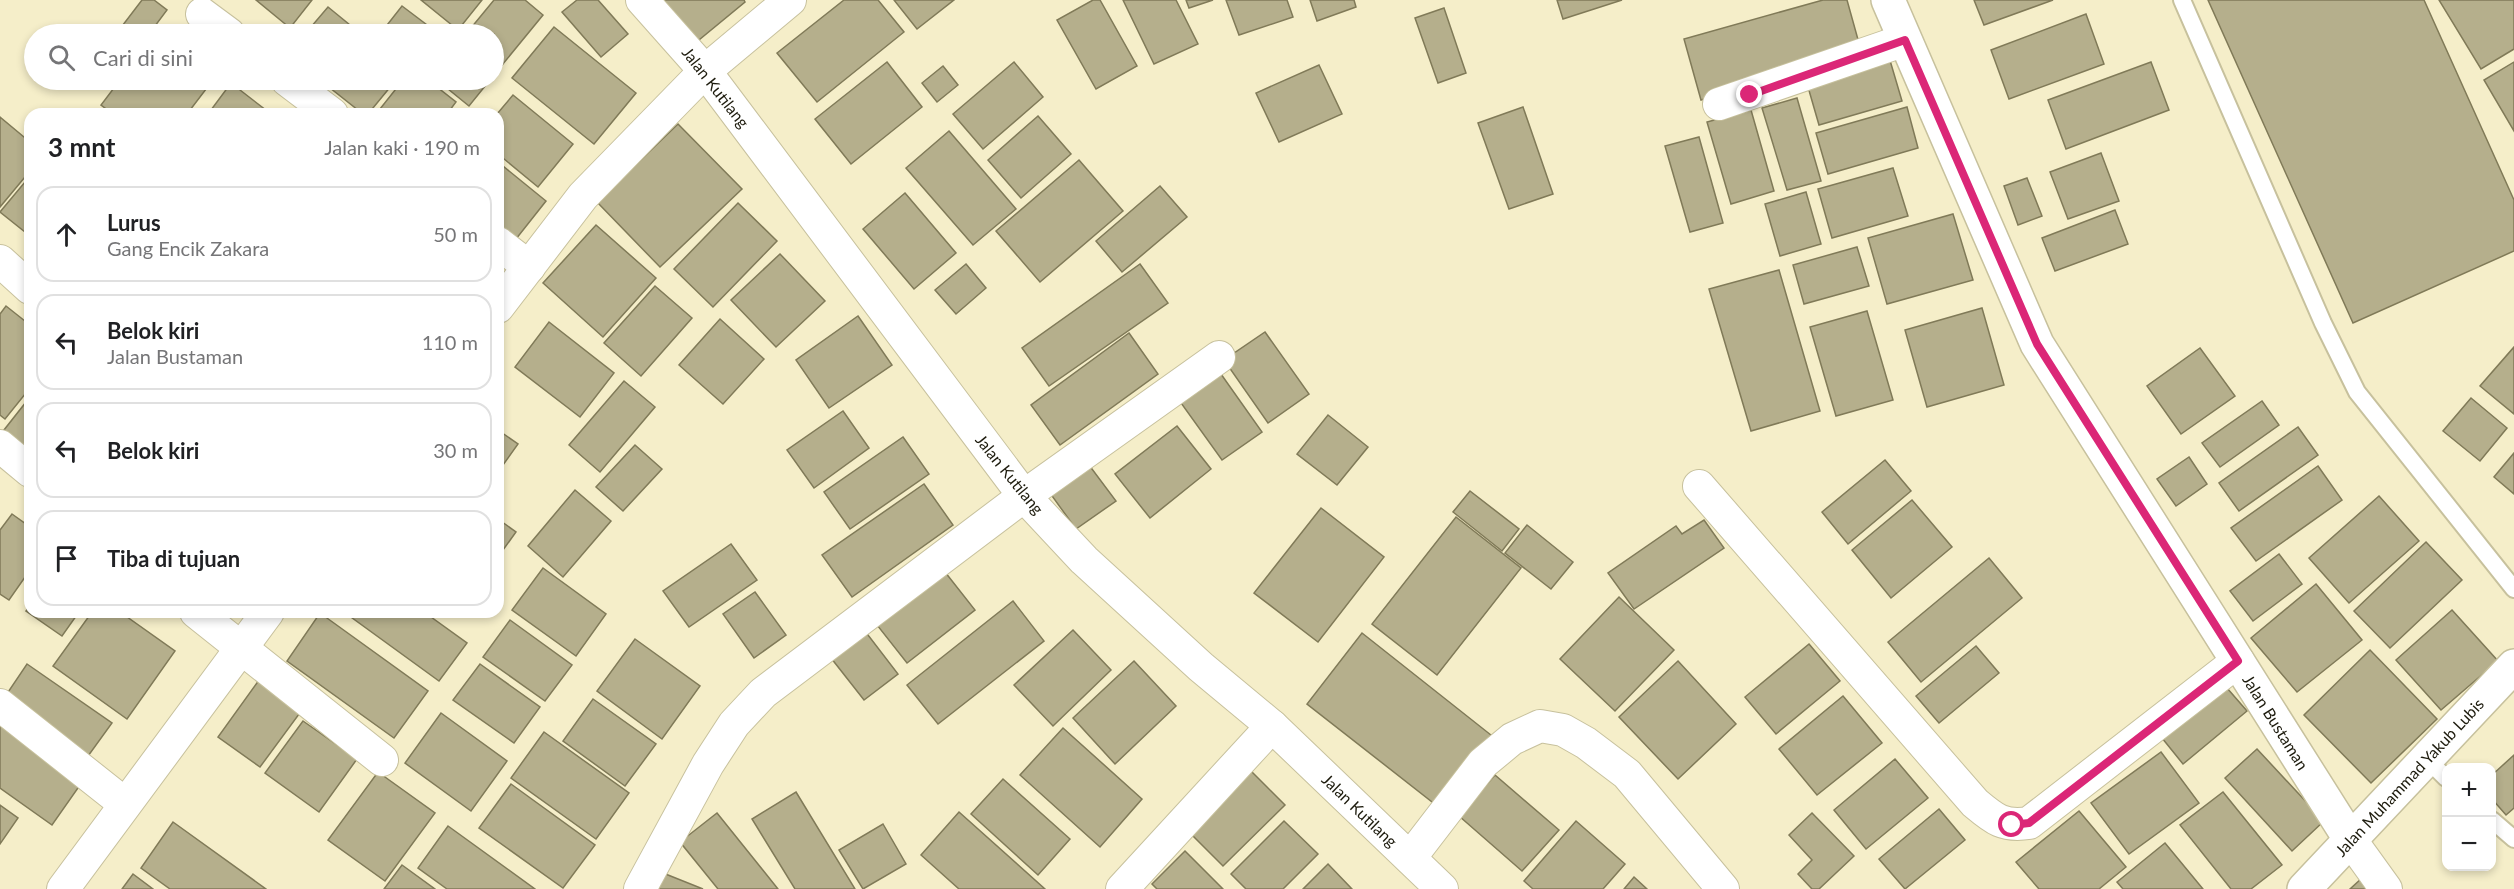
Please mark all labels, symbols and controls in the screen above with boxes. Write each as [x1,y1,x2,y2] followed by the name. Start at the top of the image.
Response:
[24,24,504,90] search box
[45,41,78,74] icon: search
[679,43,753,131] street label: Jalan Kutilang
[93,44,193,71] text: Cari di sini
[1736,81,1762,107] route end
[48,131,115,163] text: 3 mnt
[324,135,480,159] text: Jalan kaki · 190 m
[107,209,161,236] text: Lurus
[50,218,83,251] icon: ahead
[433,222,478,246] text: 50 m
[107,236,269,260] text: Gang Encik Zakara
[107,317,199,344] text: Belok kiri
[50,326,83,359] icon: left
[422,330,478,354] text: 110 m
[107,344,243,368] text: Jalan Bustaman
[972,430,1048,518] street label: Jalan Kutilang
[50,434,83,467] icon: left
[107,437,199,464] text: Belok kiri
[433,438,478,462] text: 30 m
[50,542,83,575] icon: arrive
[107,545,240,572] text: Tiba di tujuan
[2239,671,2313,773] street label: Jalan Bustaman
[2331,694,2487,860] street label: Jalan Muhammad Yakub Lubis
[2442,763,2496,871] map controls
[2442,763,2496,817] button: +
[1318,769,1402,851] street label: Jalan Kutilang
[1998,811,2024,837] route start
[2442,817,2496,871] button: −

